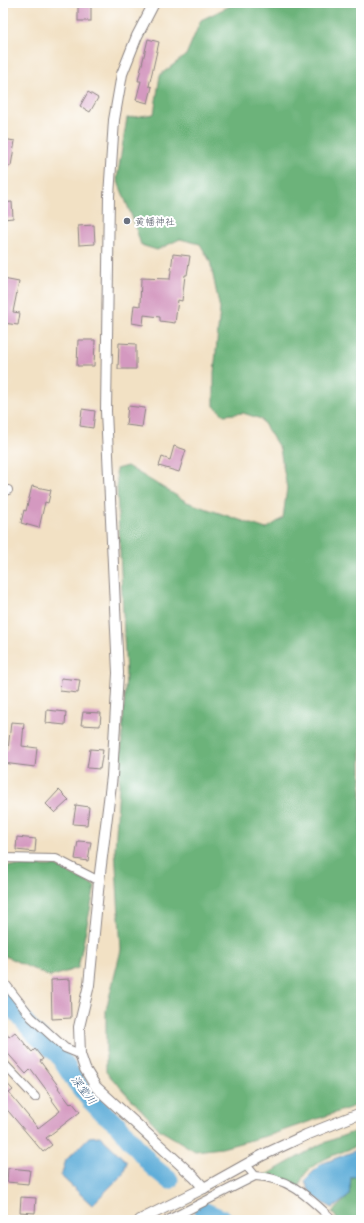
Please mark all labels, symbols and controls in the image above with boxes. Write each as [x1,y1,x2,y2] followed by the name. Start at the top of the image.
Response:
[135,213,175,228] place label: 黄幡神社
[122,216,132,226] marker: 黄幡神社
[68,1071,101,1108] water label: 深堂川

